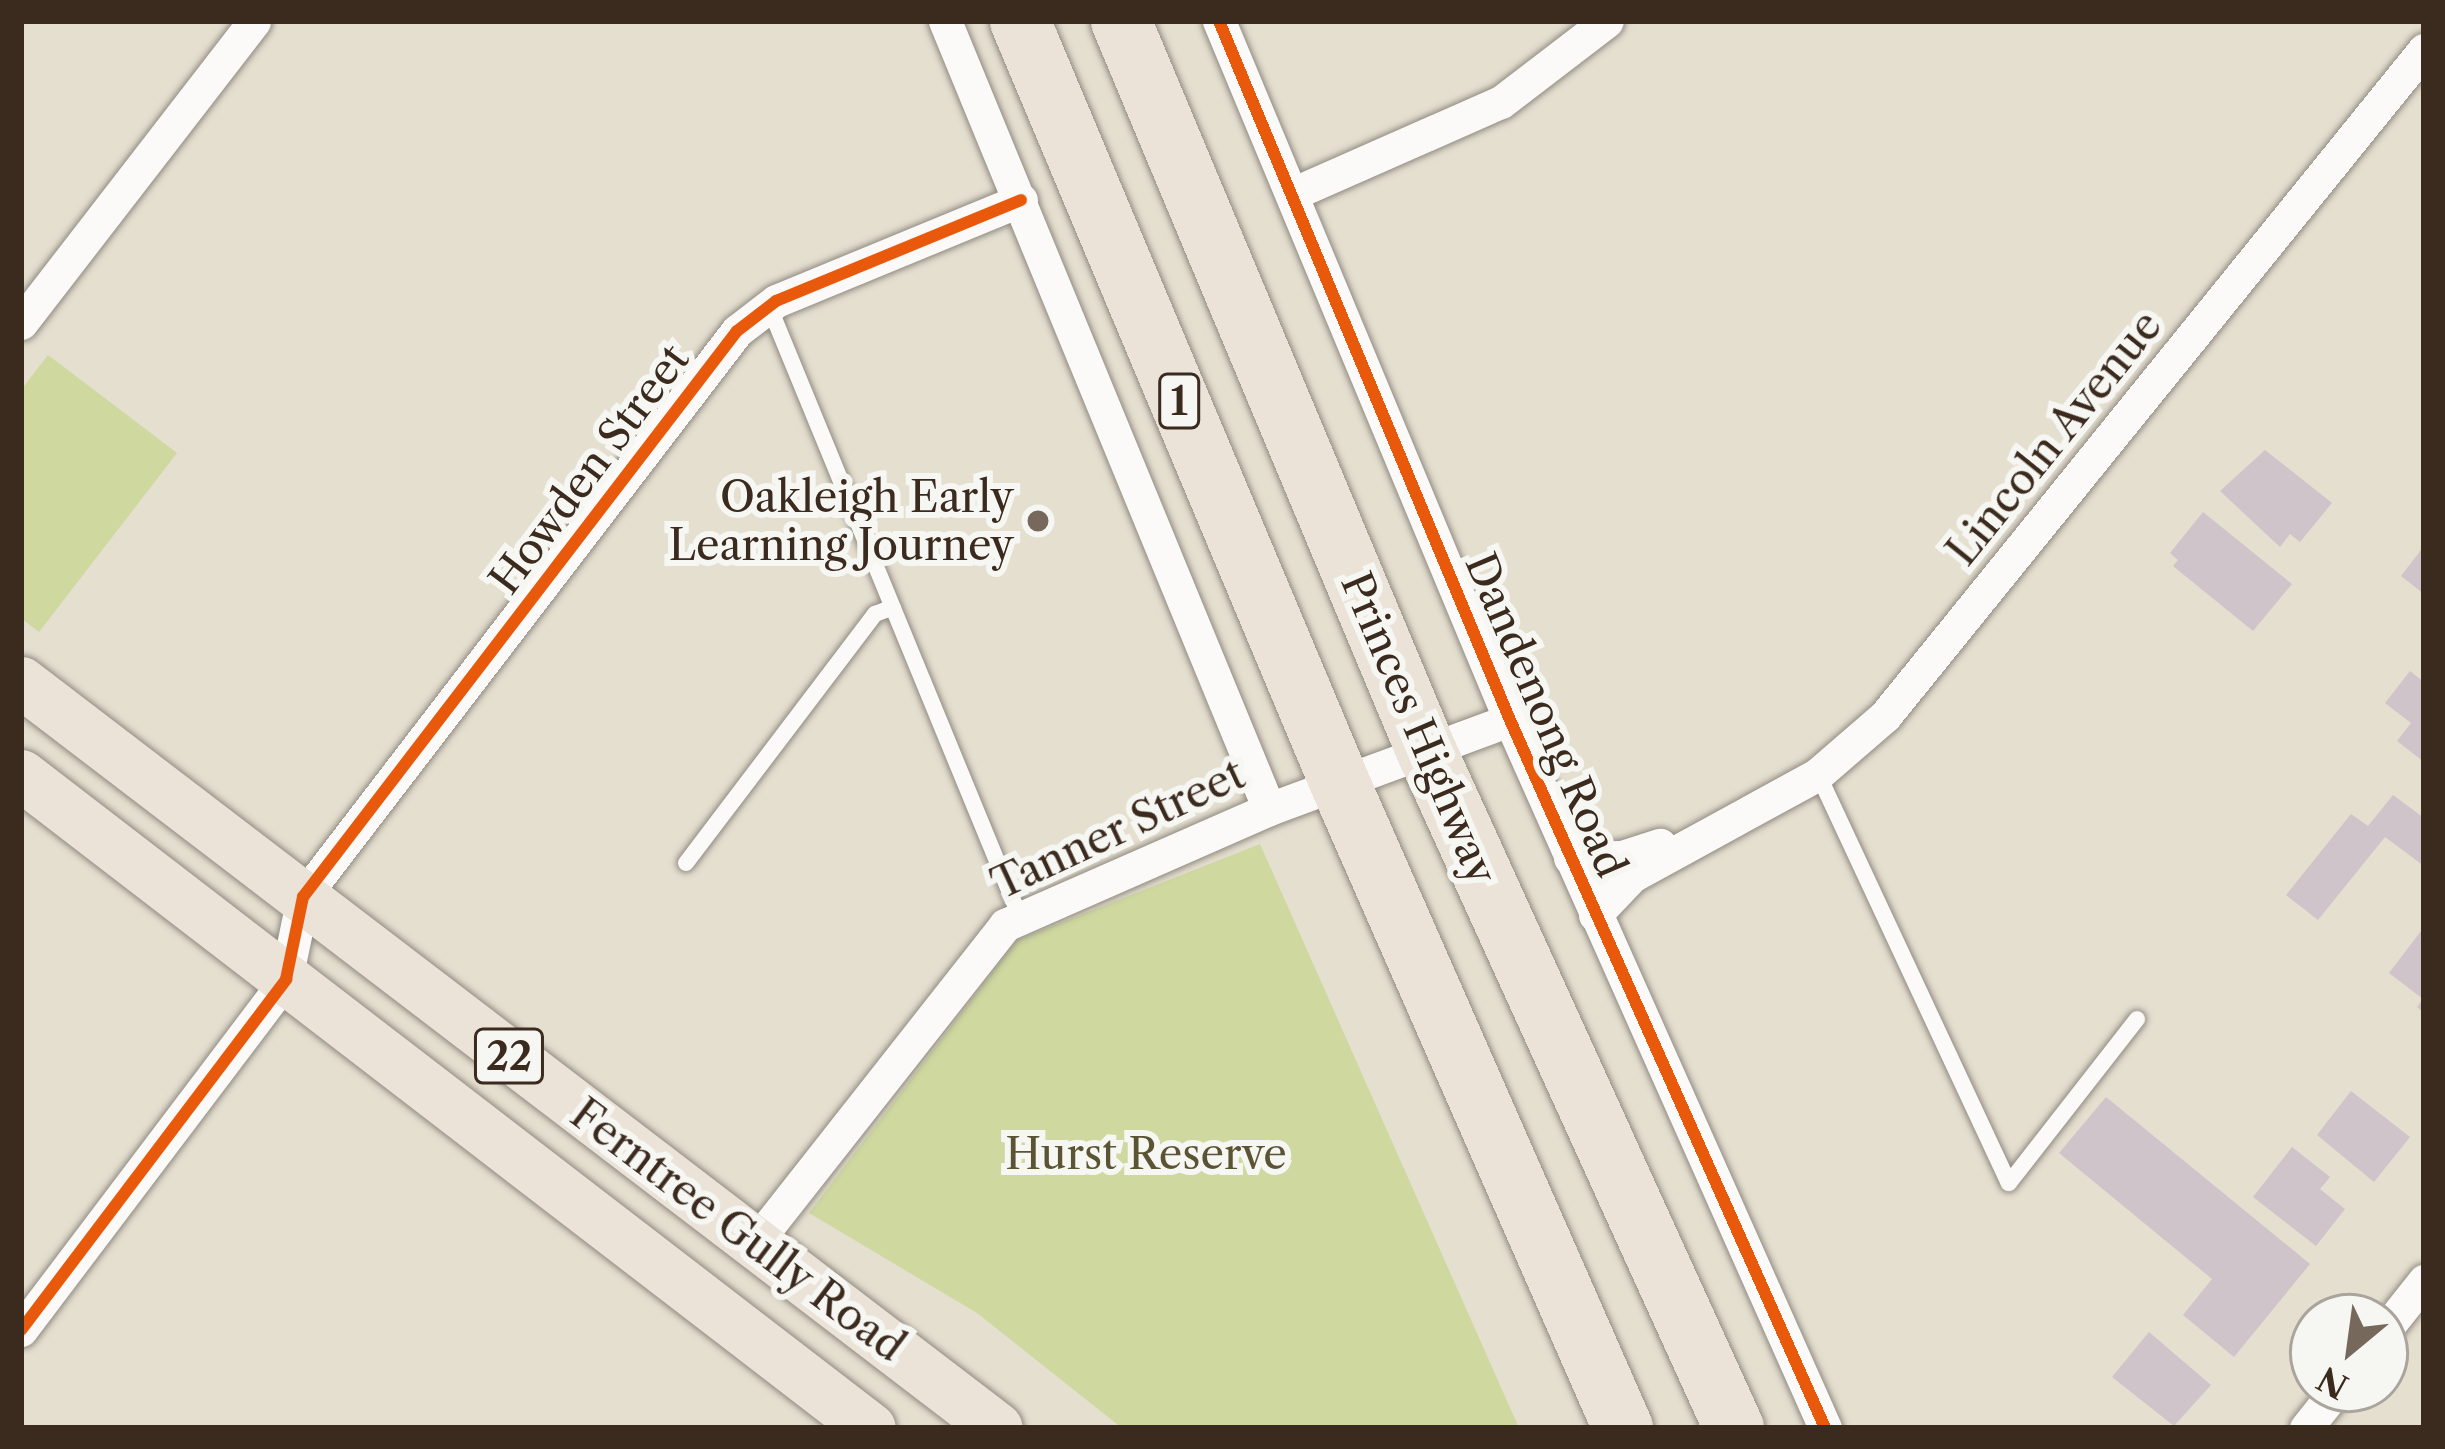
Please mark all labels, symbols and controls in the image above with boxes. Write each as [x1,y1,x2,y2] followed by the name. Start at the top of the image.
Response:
[1936,300,2172,576] street label: Lincoln Avenue
[479,335,699,603] street label: Howden Street
[1158,368,1200,434] road number: 1
[668,472,1014,570] place label: Oakleigh Early Learning Journey
[1025,508,1051,534] marker: Oakleigh Early Learning Journey
[1455,545,1637,885] street label: Dandenong Road
[1331,565,1507,891] street label: Princes Highway
[983,748,1253,910] street label: Tanner Street
[473,1023,545,1089] road number: 22
[561,1088,915,1372] street label: Ferntree Gully Road
[1005,1129,1287,1179] park label: Hurst Reserve
[2289,1293,2409,1413] north arrow
[2310,1357,2355,1407] text: N

